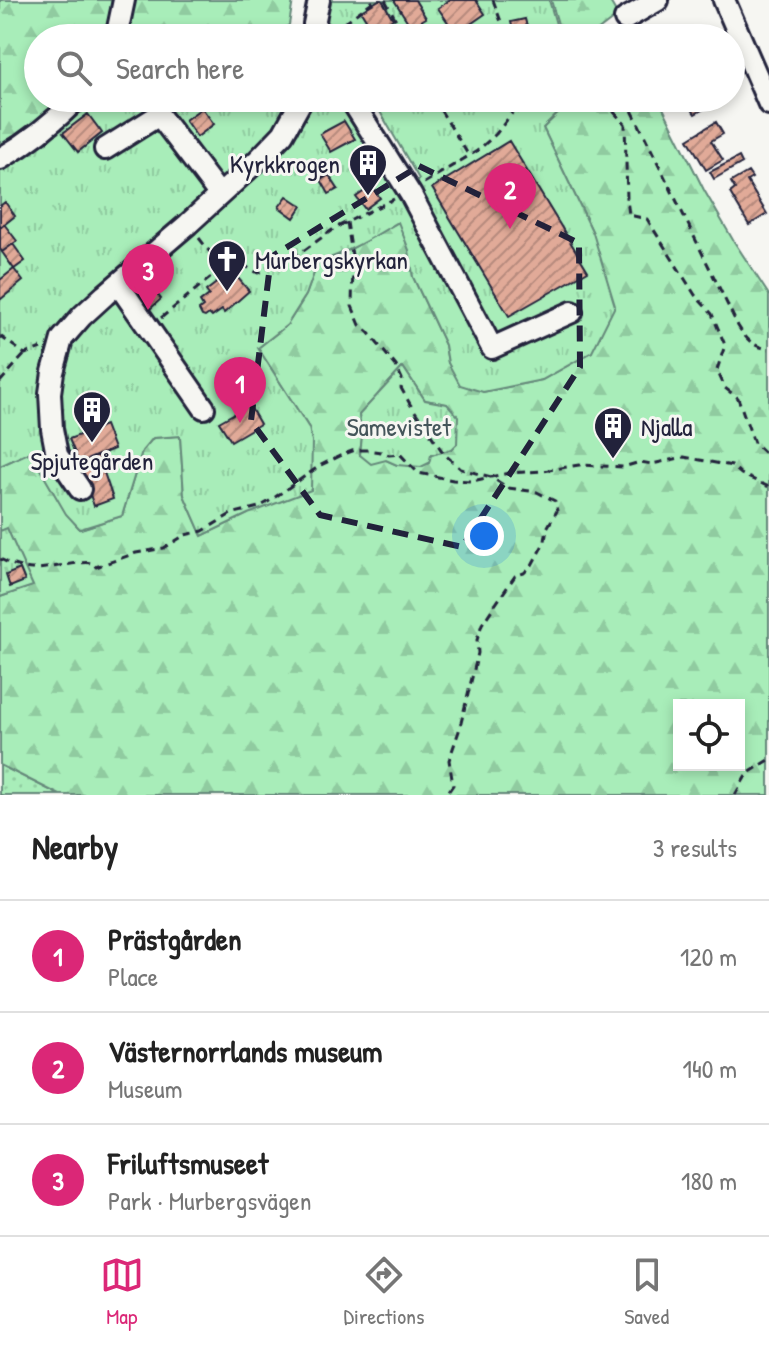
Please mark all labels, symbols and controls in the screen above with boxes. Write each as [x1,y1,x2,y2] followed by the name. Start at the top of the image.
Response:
[24,24,745,112] search box
[52,46,96,90] icon: search
[116,48,244,88] text: Search here
[347,142,389,197] building icon: Kyrkkrogen
[230,146,340,181] place label: Kyrkkrogen
[484,163,536,229] pin: 2
[206,238,248,293] church icon: Murbergskyrkan
[255,242,408,277] place label: Murbergskyrkan
[122,244,174,310] pin: 3
[214,357,266,423] pin: 1
[71,389,113,444] building icon: Spjutegården
[592,405,634,460] building icon: Njalla
[347,409,452,444] park label: Samevistet
[641,409,693,444] place label: Njalla
[31,443,153,478] place label: Spjutegården
[464,516,504,556] your location
[673,699,745,771] map controls
[673,699,745,771] button: locate
[32,824,118,870] text: Nearby
[653,830,737,865] text: 3 results
[108,919,241,959] text: Prästgården
[53,939,63,974] text: 1
[680,939,737,974] text: 120 m
[108,959,158,994] text: Place
[108,1031,382,1071] text: Västernorrlands museum
[52,1051,64,1086] text: 2
[683,1051,737,1086] text: 140 m
[108,1071,182,1106] text: Museum
[108,1143,268,1183] text: Friluftsmuseet
[52,1163,64,1198] text: 3
[681,1163,737,1198] text: 180 m
[108,1183,311,1218] text: Park · Murbergsvägen
[100,1253,144,1331] tab: Map
[344,1253,425,1331] tab: Directions
[624,1253,669,1331] tab: Saved

